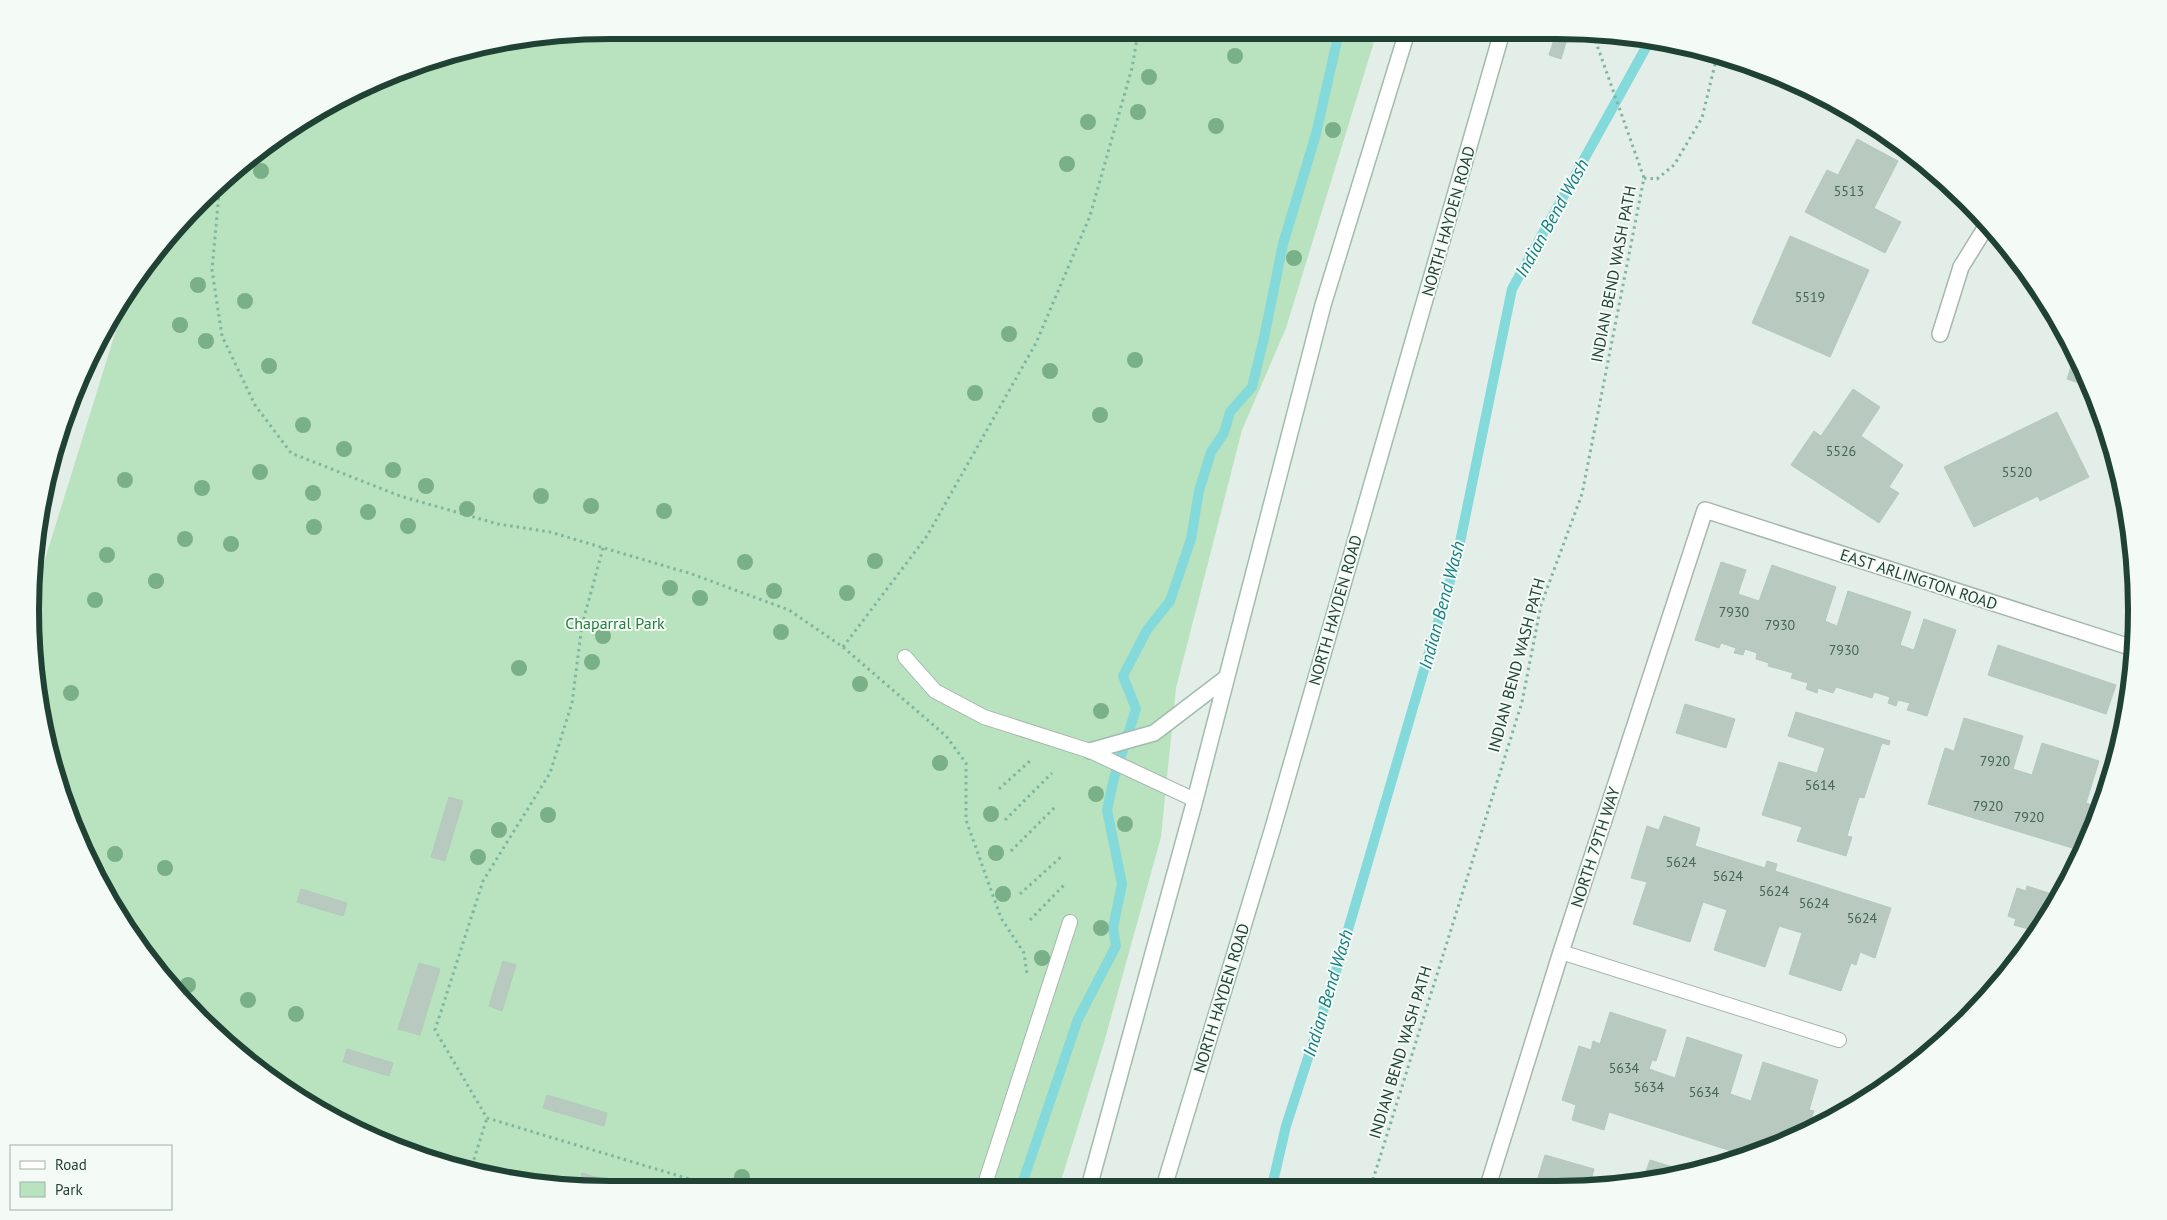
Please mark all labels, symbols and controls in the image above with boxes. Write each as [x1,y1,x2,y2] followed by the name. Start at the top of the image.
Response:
[1417,144,1479,298] street label: NORTH HAYDEN ROAD
[1510,155,1594,281] water label: Indian Bend Wash
[1834,182,1864,200] house number: 5513
[1586,184,1640,364] street label: INDIAN BEND WASH PATH
[1795,288,1825,306] house number: 5519
[1826,442,1856,460] house number: 5526
[2002,463,2033,481] house number: 5520
[1304,533,1366,687] street label: NORTH HAYDEN ROAD
[1413,538,1470,671] water label: Indian Bend Wash
[1838,544,2000,614] street label: EAST ARLINGTON ROAD
[1483,576,1549,754] street label: INDIAN BEND WASH PATH
[1719,603,1750,621] house number: 7930
[565,613,665,633] park label: Chaparral Park
[1765,616,1796,634] house number: 7930
[1829,641,1860,659] house number: 7930
[1980,752,2011,770] house number: 7920
[1805,776,1836,794] house number: 5614
[1566,784,1624,910] street label: NORTH 79TH WAY
[1973,797,2004,815] house number: 7920
[2014,808,2045,826] house number: 7920
[1666,853,1697,871] house number: 5624
[1713,867,1744,885] house number: 5624
[1759,882,1790,900] house number: 5624
[1799,894,1830,912] house number: 5624
[1847,909,1878,927] house number: 5624
[1189,921,1253,1075] street label: NORTH HAYDEN ROAD
[1297,927,1358,1059] water label: Indian Bend Wash
[1364,963,1436,1141] street label: INDIAN BEND WASH PATH
[1609,1059,1640,1077] house number: 5634
[1634,1078,1665,1096] house number: 5634
[1689,1083,1720,1101] house number: 5634
[10,1145,172,1210] legend
[55,1155,87,1174] text: Road
[55,1180,83,1199] text: Park

